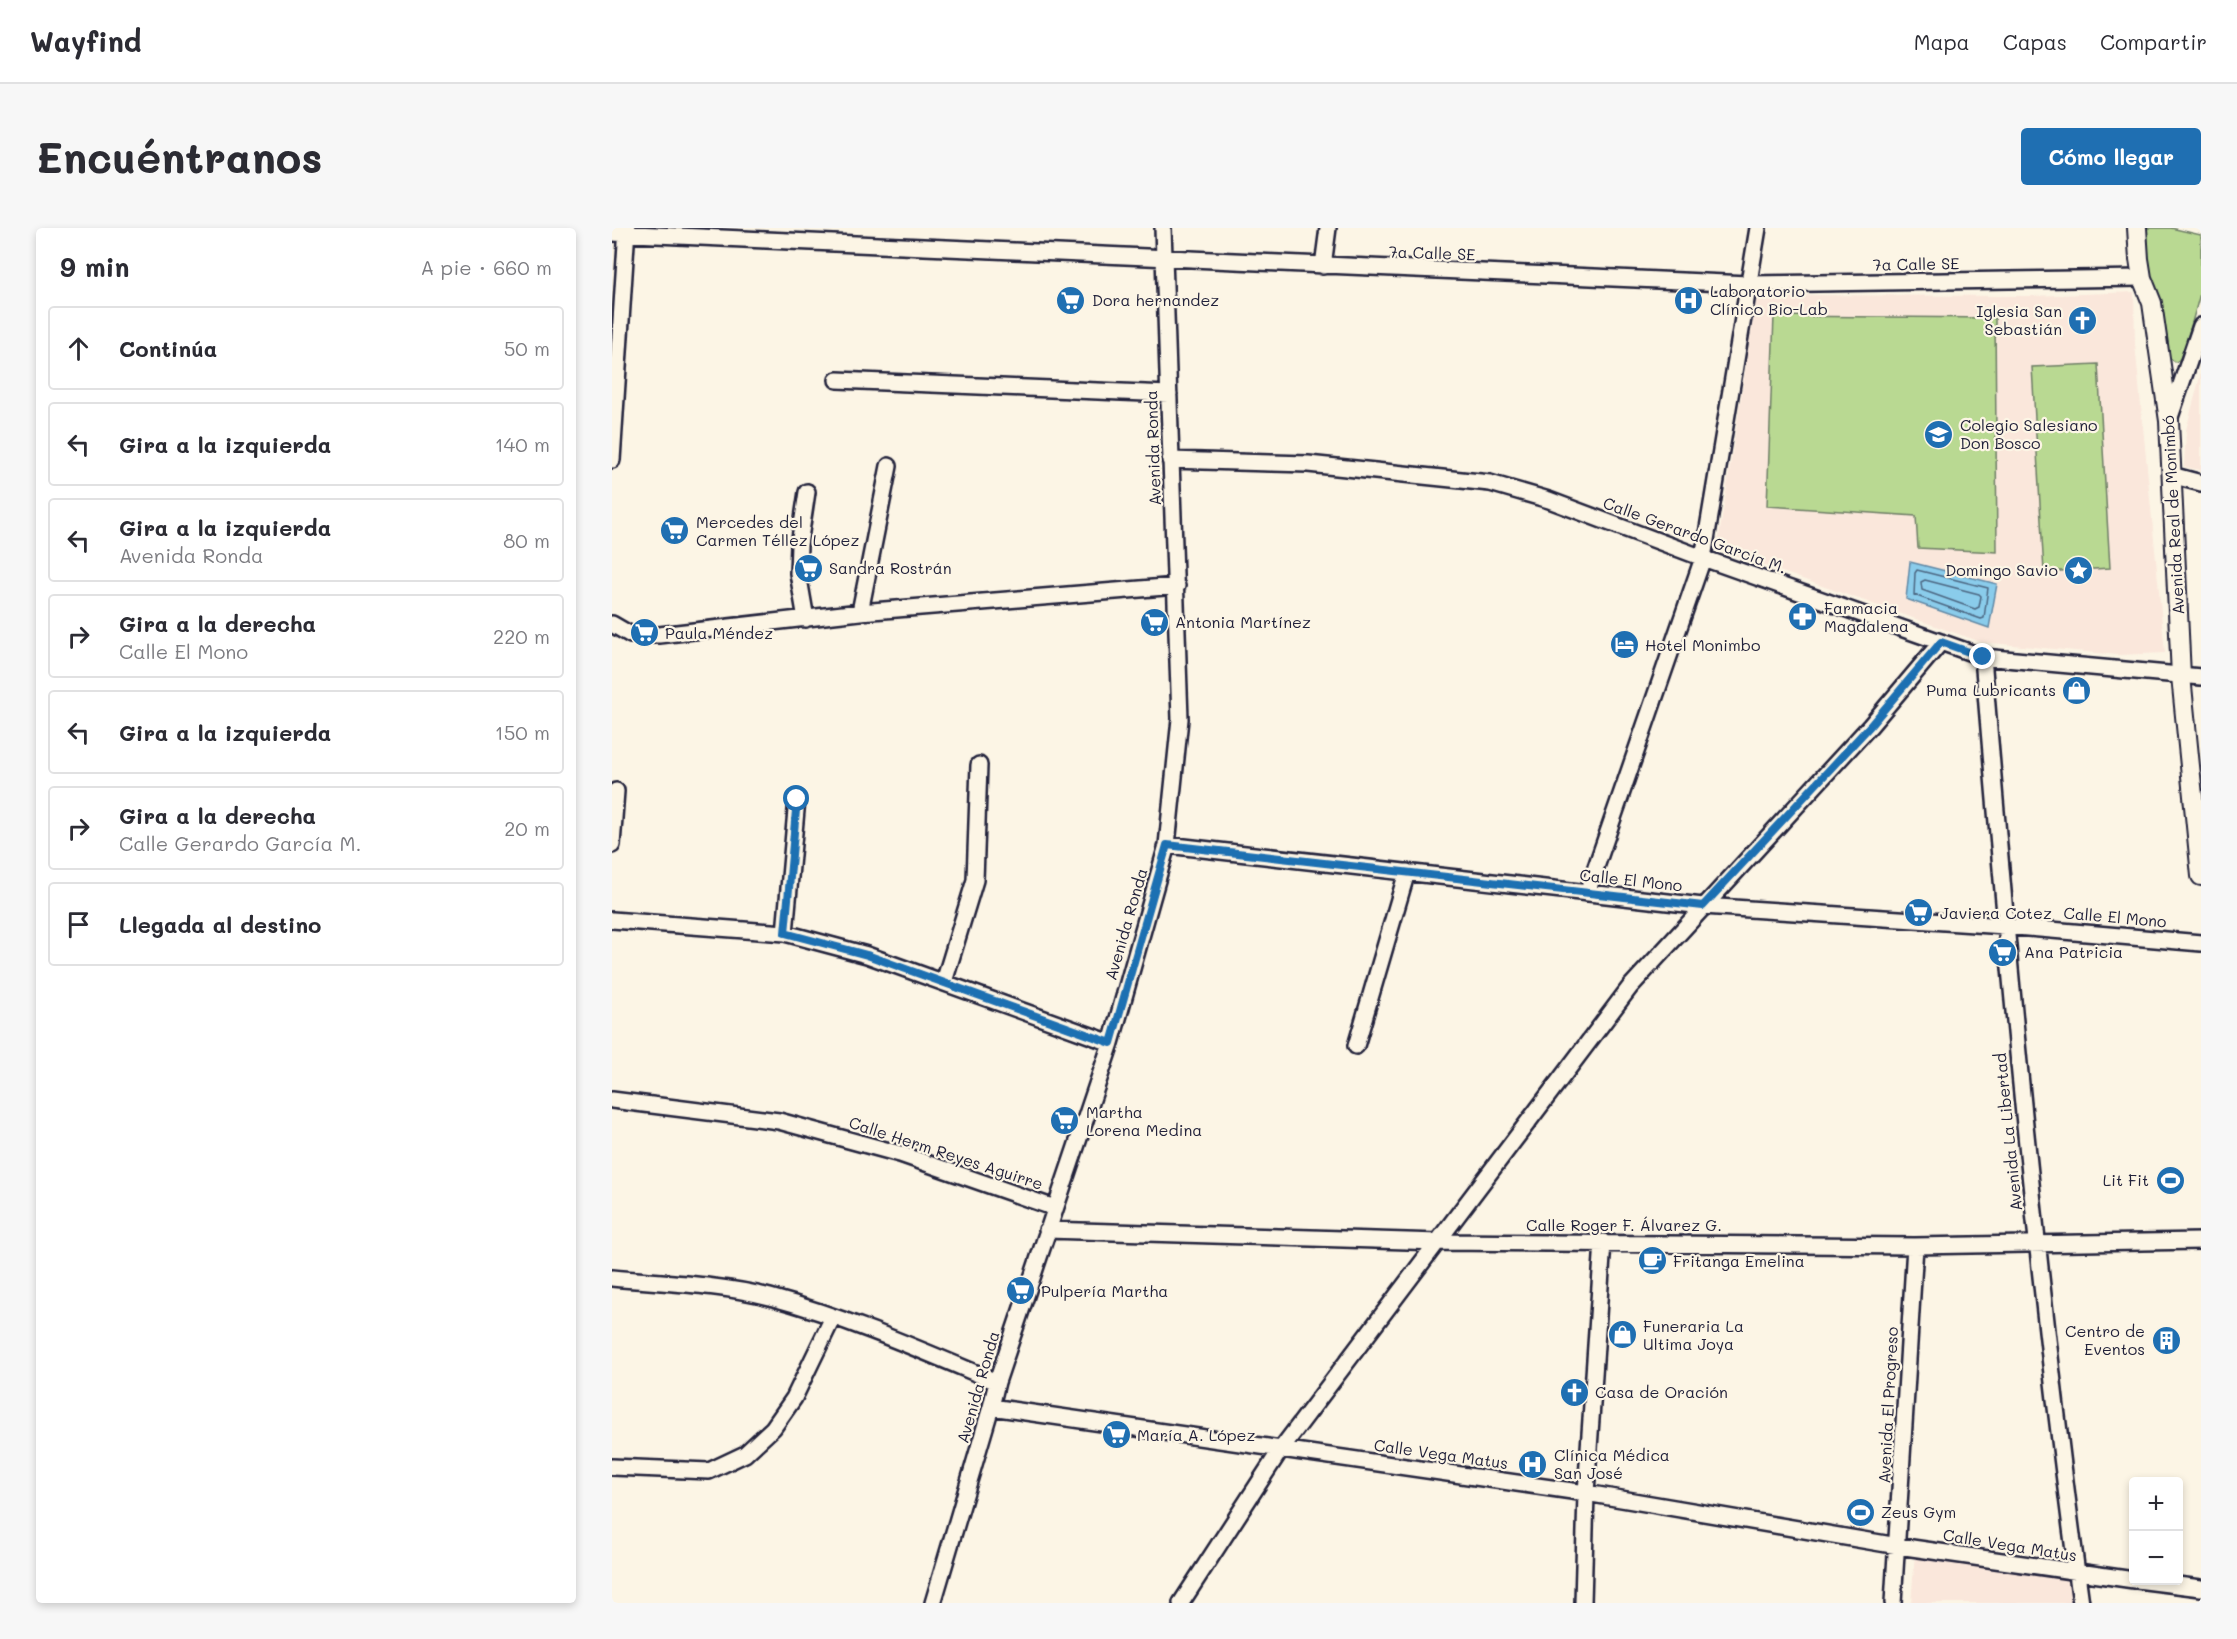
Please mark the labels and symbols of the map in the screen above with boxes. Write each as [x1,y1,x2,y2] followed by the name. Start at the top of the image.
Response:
[1388,240,1476,265] street label: 7a Calle SE
[1873,252,1959,275] street label: 7a Calle SE
[1710,280,1828,319] place label: Laboratorio Clínico Bio-Lab
[1055,284,1087,316] supermarket icon: Dora hernandez
[1673,284,1705,316] hospital icon: Laboratorio Clínico Bio-Lab
[1092,289,1219,310] place label: Dora hernandez
[1976,300,2062,339] place label: Iglesia San Sebastián
[2067,304,2099,336] church icon: Iglesia San Sebastián
[1140,390,1165,506] street label: Avenida Ronda
[1960,414,2098,453] place label: Colegio Salesiano Don Bosco
[2157,415,2188,615] street label: Avenida Real de Monimbó
[1923,418,1955,450] school or university icon: Colegio Salesiano Don Bosco
[1600,492,1790,578] street label: Calle Gerardo García M.
[696,511,860,550] place label: Mercedes del Carmen Téllez López
[659,515,691,547] supermarket icon: Mercedes del Carmen Téllez López
[792,552,824,584] supermarket icon: Sandra Rostrán
[2063,554,2095,586] place icon: Domingo Savio
[829,557,952,578] place label: Sandra Rostrán
[1945,559,2058,580] place label: Domingo Savio
[1824,597,1909,636] place label: Farmacia Magdalena
[1787,601,1819,633] pharmacy icon: Farmacia Magdalena
[1138,606,1170,638] supermarket icon: Antonia Martínez
[1175,611,1311,632] place label: Antonia Martínez
[628,617,660,649] supermarket icon: Paula Méndez
[665,622,773,643] place label: Paula Méndez
[1608,629,1640,661] hotel icon: Hotel Monimbo
[1645,634,1760,655] place label: Hotel Monimbo
[1969,643,1995,669] route end
[2061,674,2093,706] shop icon: Puma Lubricants
[1926,679,2056,700] place label: Puma Lubricants
[783,785,809,811] route start
[1579,864,1684,895] street label: Calle El Mono
[1099,865,1152,982] street label: Avenida Ronda
[1903,897,1935,929] supermarket icon: Javiera Cotez
[1940,902,2052,923] place label: Javiera Cotez
[2063,902,2167,931] street label: Calle El Mono
[1987,936,2019,968] supermarket icon: Ana Patricia
[2024,941,2123,962] place label: Ana Patricia
[1989,1052,2026,1212] street label: Avenida La Libertad
[1086,1101,1202,1140] place label: Martha Lorena Medina
[1049,1105,1081,1137] supermarket icon: Martha Lorena Medina
[846,1111,1046,1194] street label: Calle Herm Reyes Aguirre
[2154,1164,2186,1196] sports icon: Lit Fit
[2103,1169,2149,1190] place label: Lit Fit
[1526,1214,1722,1235] street label: Calle Roger F. Álvarez G.
[1636,1245,1668,1277] cafe icon: Fritanga Emelina
[1673,1250,1805,1271] place label: Fritanga Emelina
[1004,1275,1036,1307] supermarket icon: Pulpería Martha
[1041,1280,1168,1301] place label: Pulpería Martha
[1643,1315,1744,1354] place label: Funeraria La Ultima Joya
[1606,1319,1638,1351] shop icon: Funeraria La Ultima Joya
[2065,1320,2145,1359] place label: Centro de Eventos
[2150,1324,2182,1356] building icon: Centro de Eventos
[1873,1326,1902,1484] street label: Avenida El Progreso
[951,1328,1004,1445] street label: Avenida Ronda
[1558,1376,1590,1408] church icon: Casa de Oración
[1595,1381,1728,1402] place label: Casa de Oración
[1100,1419,1132,1451] supermarket icon: María A. López
[1137,1424,1255,1445] place label: María A. López
[1373,1434,1510,1473] street label: Calle Vega Matus
[1554,1444,1670,1483] place label: Clínica Médica San José
[1517,1448,1549,1480] hospital icon: Clínica Médica San José
[1844,1496,1876,1528] sports icon: Zeus Gym
[1881,1501,1956,1522] place label: Zeus Gym
[1942,1524,2079,1565] street label: Calle Vega Matus

